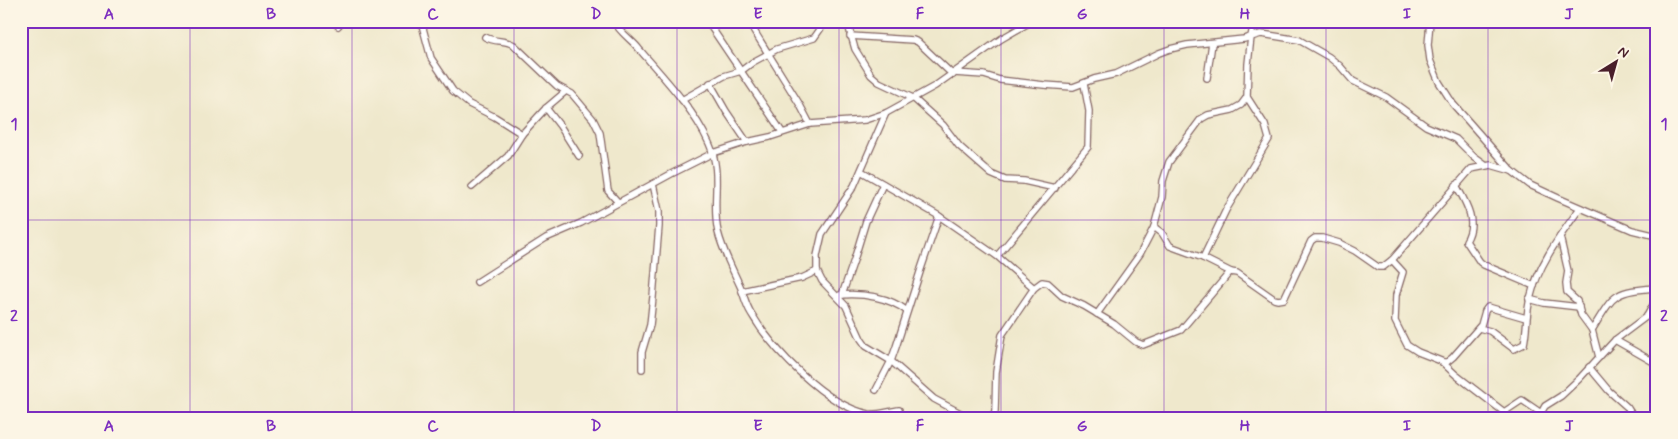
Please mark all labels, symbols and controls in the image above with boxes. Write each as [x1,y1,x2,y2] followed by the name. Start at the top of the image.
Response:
[104,4,114,25] text: A
[266,4,276,25] text: B
[427,4,439,25] text: C
[590,4,602,25] text: D
[753,4,763,25] text: E
[916,4,925,25] text: F
[1077,4,1088,25] text: G
[1240,4,1251,25] text: H
[1403,4,1412,25] text: I
[1564,4,1574,25] text: J
[1590,38,1640,88] north arrow
[1614,42,1632,62] text: N
[10,114,18,135] text: 1
[1660,114,1668,135] text: 1
[10,306,18,327] text: 2
[1660,306,1668,327] text: 2
[104,416,114,437] text: A
[266,416,276,437] text: B
[427,416,439,437] text: C
[590,416,602,437] text: D
[753,416,763,437] text: E
[916,416,925,437] text: F
[1077,416,1088,437] text: G
[1240,416,1251,437] text: H
[1403,416,1412,437] text: I
[1564,416,1574,437] text: J

